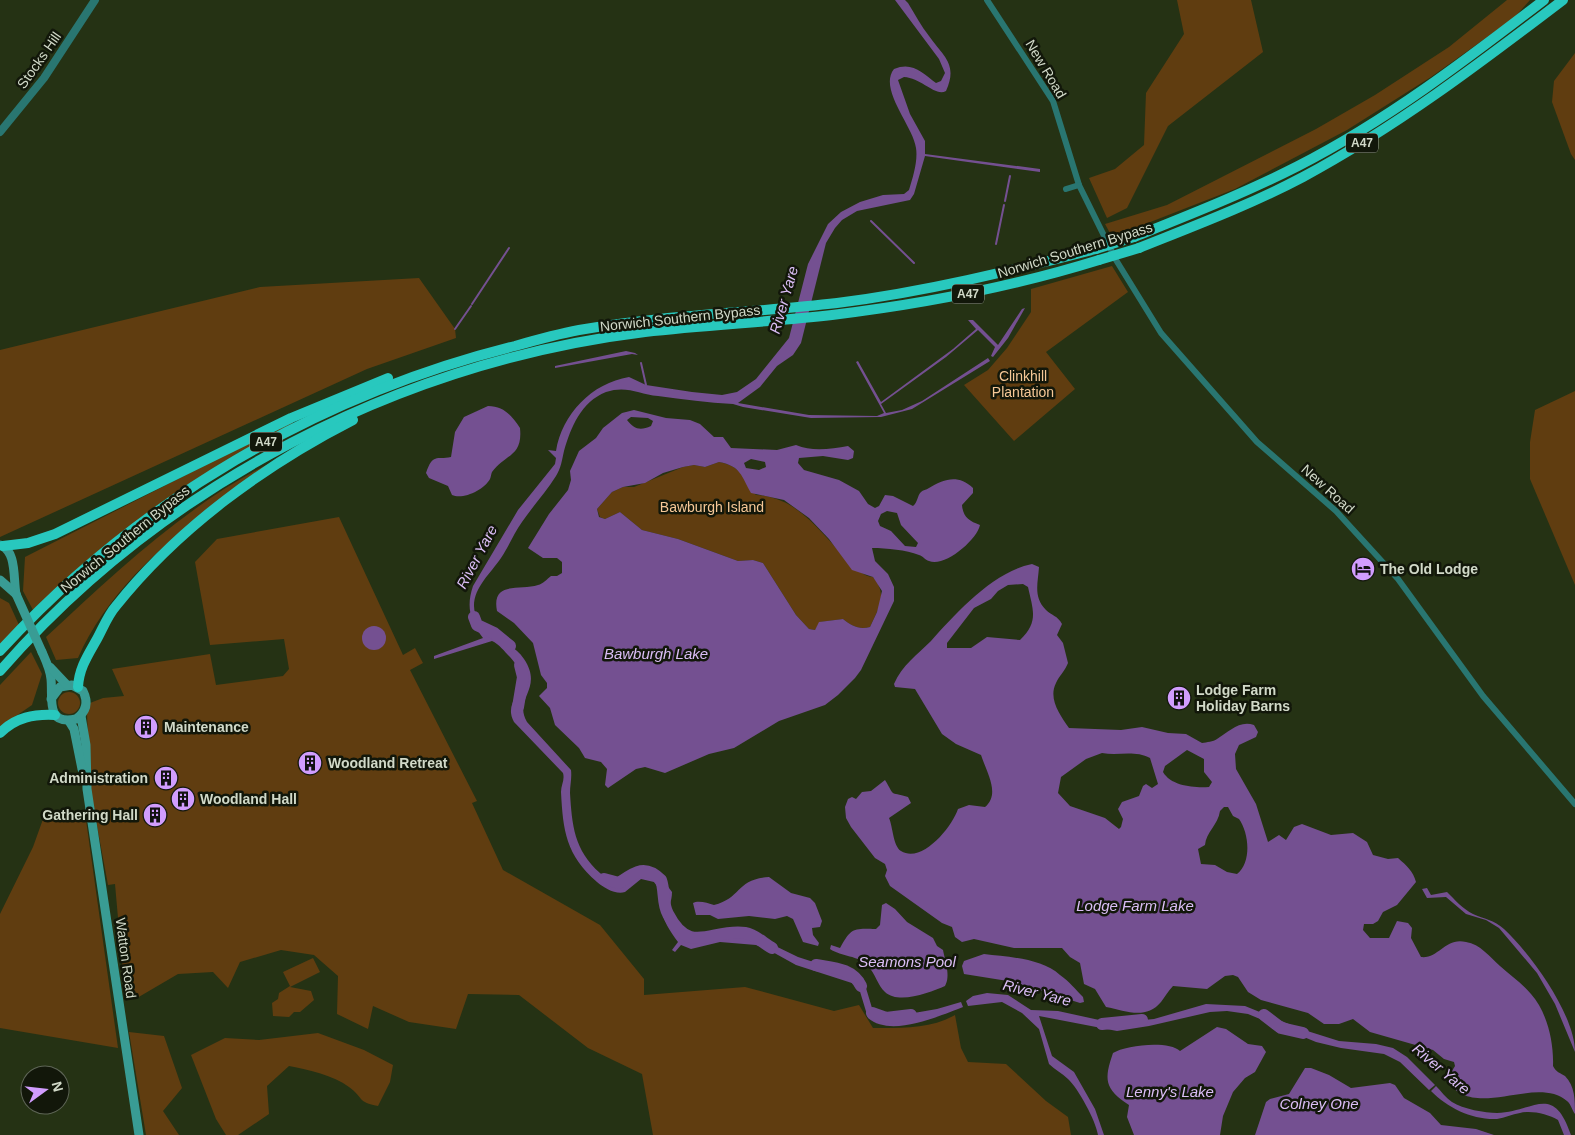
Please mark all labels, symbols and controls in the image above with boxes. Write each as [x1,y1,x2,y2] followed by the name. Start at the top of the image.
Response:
[14,29,64,91] street label: Stocks Hill
[1022,37,1070,101] street label: New Road
[1346,134,1378,152] road number: A47
[996,219,1154,281] street label: Norwich Southern Bypass
[766,264,801,336] water label: River Yare
[952,284,984,304] road number: A47
[599,302,761,334] street label: Norwich Southern Bypass
[992,368,1054,400] park label: Clinkhill Plantation
[250,432,282,452] road number: A47
[1298,461,1358,517] street label: New Road
[57,482,193,596] street label: Norwich Southern Bypass
[660,499,764,515] park label: Bawburgh Island
[453,522,500,591] water label: River Yare
[1350,556,1376,582] hotel icon: The Old Lodge
[1380,561,1478,577] place label: The Old Lodge
[604,645,708,662] water label: Bawburgh Lake
[1196,682,1290,714] place label: Lodge Farm Holiday Barns
[1166,685,1192,711] building icon: Lodge Farm Holiday Barns
[133,714,159,740] building icon: Maintenance
[164,719,249,735] place label: Maintenance
[297,750,323,776] building icon: Woodland Retreat
[328,755,448,771] place label: Woodland Retreat
[153,765,179,791] building icon: Administration
[49,770,148,786] place label: Administration
[170,786,196,812] building icon: Woodland Hall
[200,791,297,807] place label: Woodland Hall
[142,802,168,828] building icon: Gathering Hall
[42,807,138,823] place label: Gathering Hall
[1076,897,1194,914] water label: Lodge Farm Lake
[112,917,140,999] street label: Watton Road
[858,953,956,970] water label: Seamons Pool
[1001,976,1073,1009] water label: River Yare
[1409,1040,1473,1097] water label: River Yare
[20,1065,70,1115] north arrow
[49,1080,67,1094] text: N
[1126,1083,1214,1100] water label: Lenny's Lake
[1279,1095,1359,1112] water label: Colney One

